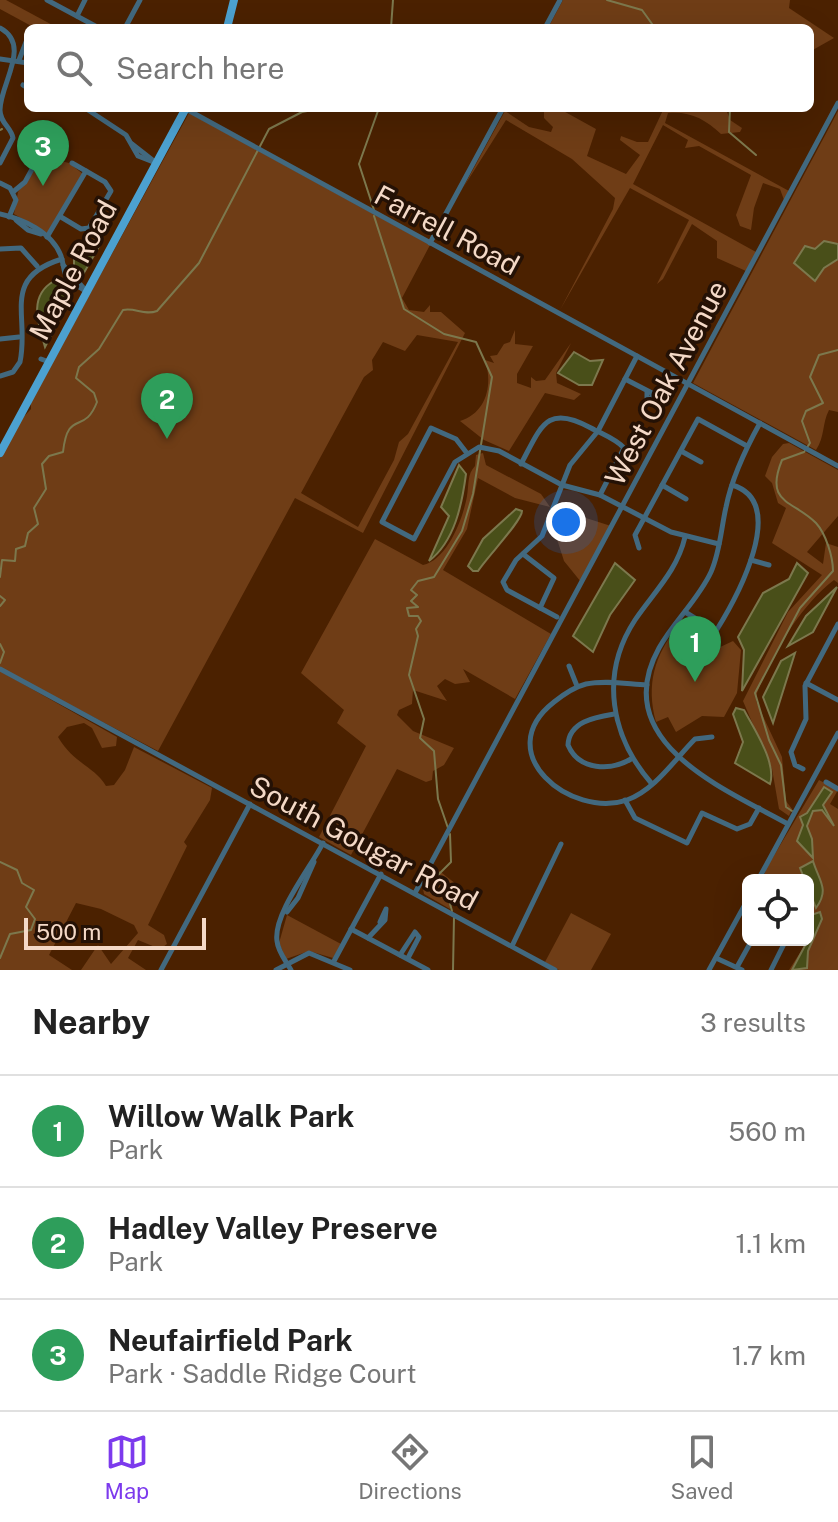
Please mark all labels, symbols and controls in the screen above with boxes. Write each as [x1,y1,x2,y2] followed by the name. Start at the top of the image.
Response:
[24,24,814,112] search box
[52,46,96,90] icon: search
[116,50,284,86] text: Search here
[17,120,69,186] pin: 3
[369,178,525,281] street label: Farrell Road
[22,194,123,345] street label: Maple Road
[598,275,733,491] street label: West Oak Avenue
[141,373,193,439] pin: 2
[546,502,586,542] your location
[669,616,721,682] pin: 1
[244,768,484,917] street label: South Gougar Road
[742,874,814,946] map controls
[742,874,814,946] button: locate
[24,914,206,950] scale bar
[36,919,101,945] text: 500 m
[32,1002,150,1042] text: Nearby
[700,1007,806,1038] text: 3 results
[108,1098,354,1134] text: Willow Walk Park
[52,1116,64,1147] text: 1
[729,1116,806,1147] text: 560 m
[108,1134,163,1165] text: Park
[108,1210,438,1246] text: Hadley Valley Preserve
[50,1228,66,1259] text: 2
[736,1228,806,1259] text: 1.1 km
[108,1246,163,1277] text: Park
[108,1322,353,1358] text: Neufairfield Park
[49,1340,67,1371] text: 3
[732,1340,806,1371] text: 1.7 km
[108,1358,417,1389] text: Park · Saddle Ridge Court
[105,1430,149,1504] tab: Map
[358,1430,462,1504] tab: Directions
[671,1430,733,1504] tab: Saved

